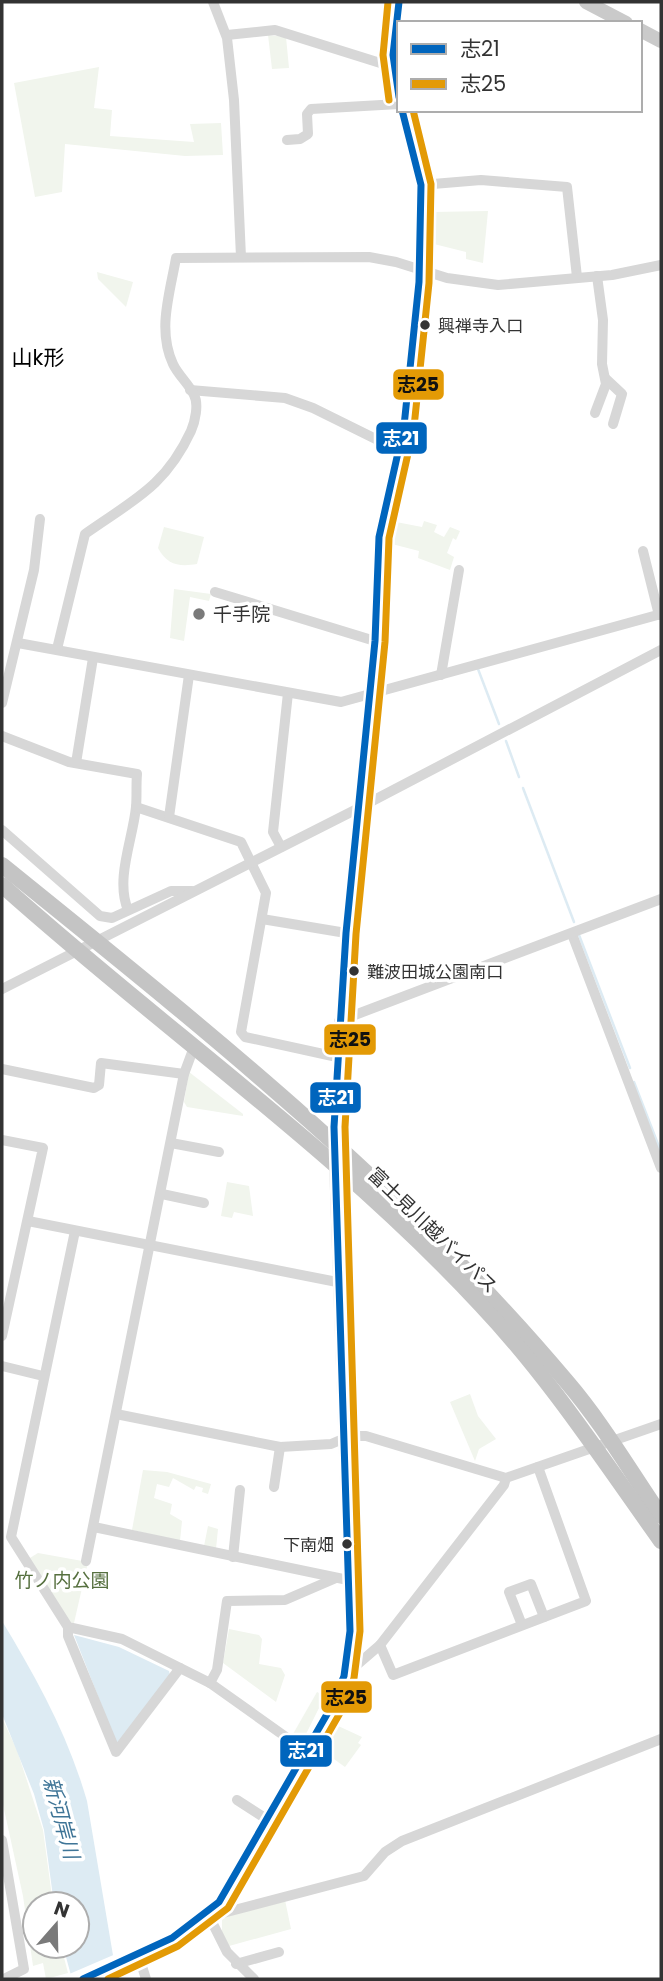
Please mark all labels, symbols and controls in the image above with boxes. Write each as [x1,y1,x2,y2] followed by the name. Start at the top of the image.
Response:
[397,21,642,112] legend
[460,34,500,63] text: 志21
[460,69,506,98] text: 志25
[438,314,523,338] place label: 興禅寺入口
[418,318,432,332] marker: 興禅寺入口
[12,343,64,372] district label: 山k形
[392,368,445,401] line badge: 志25
[397,371,439,398] text: 志25
[375,421,428,455] line badge: 志21
[383,425,420,452] text: 志21
[213,601,270,628] place label: 千手院
[191,606,207,622] marker: 千手院
[367,960,503,984] place label: 難波田城公園南口
[347,964,361,978] marker: 難波田城公園南口
[323,1023,377,1056] line badge: 志25
[329,1026,371,1053] text: 志25
[309,1081,362,1114] line badge: 志21
[318,1084,355,1111] text: 志21
[362,1161,503,1299] street label: 富士見川越バイパス
[283,1533,334,1557] place label: 下南畑
[340,1537,354,1551] marker: 下南畑
[14,1567,110,1594] park label: 竹ノ内公園
[320,1680,373,1714] line badge: 志25
[325,1684,367,1711] text: 志25
[279,1734,333,1768] line badge: 志21
[288,1737,325,1764] text: 志21
[37,1774,87,1864] water label: 新河岸川
[21,1890,91,1960] north arrow
[50,1894,73,1925] text: N

